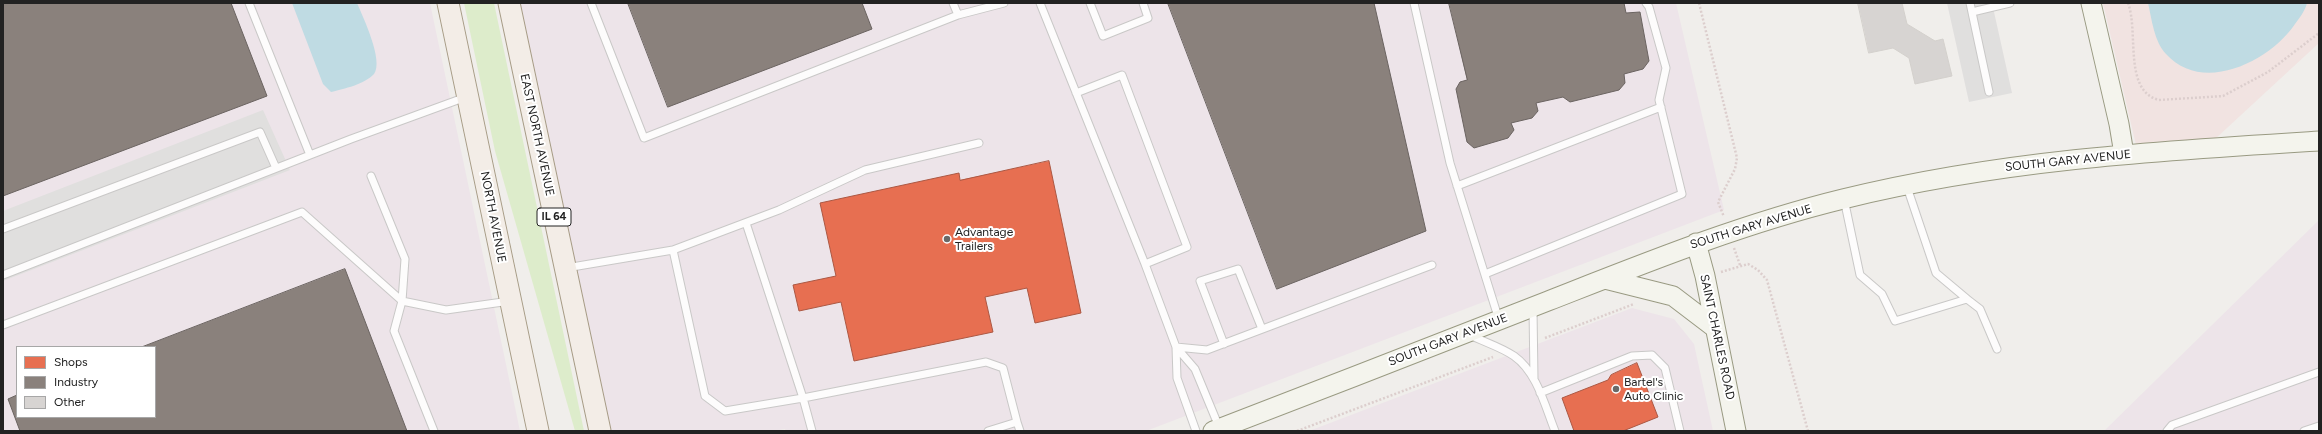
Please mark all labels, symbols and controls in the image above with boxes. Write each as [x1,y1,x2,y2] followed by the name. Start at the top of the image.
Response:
[517,72,557,198] street label: EAST NORTH AVENUE
[2004,147,2132,175] street label: SOUTH GARY AVENUE
[477,170,509,264] street label: NORTH AVENUE
[1688,202,1814,252] street label: SOUTH GARY AVENUE
[537,208,571,226] road number: IL 64
[955,225,1013,253] place label: Advantage Trailers
[942,234,952,244] marker: Advantage Trailers
[1697,273,1737,401] street label: SAINT CHARLES ROAD
[1386,311,1510,369] street label: SOUTH GARY AVENUE
[16,346,156,418] legend
[54,355,88,369] text: Shops
[54,375,98,389] text: Industry
[1624,375,1683,403] place label: Bartel's Auto Clinic
[1611,384,1621,394] marker: Bartel's Auto Clinic
[54,395,85,409] text: Other

